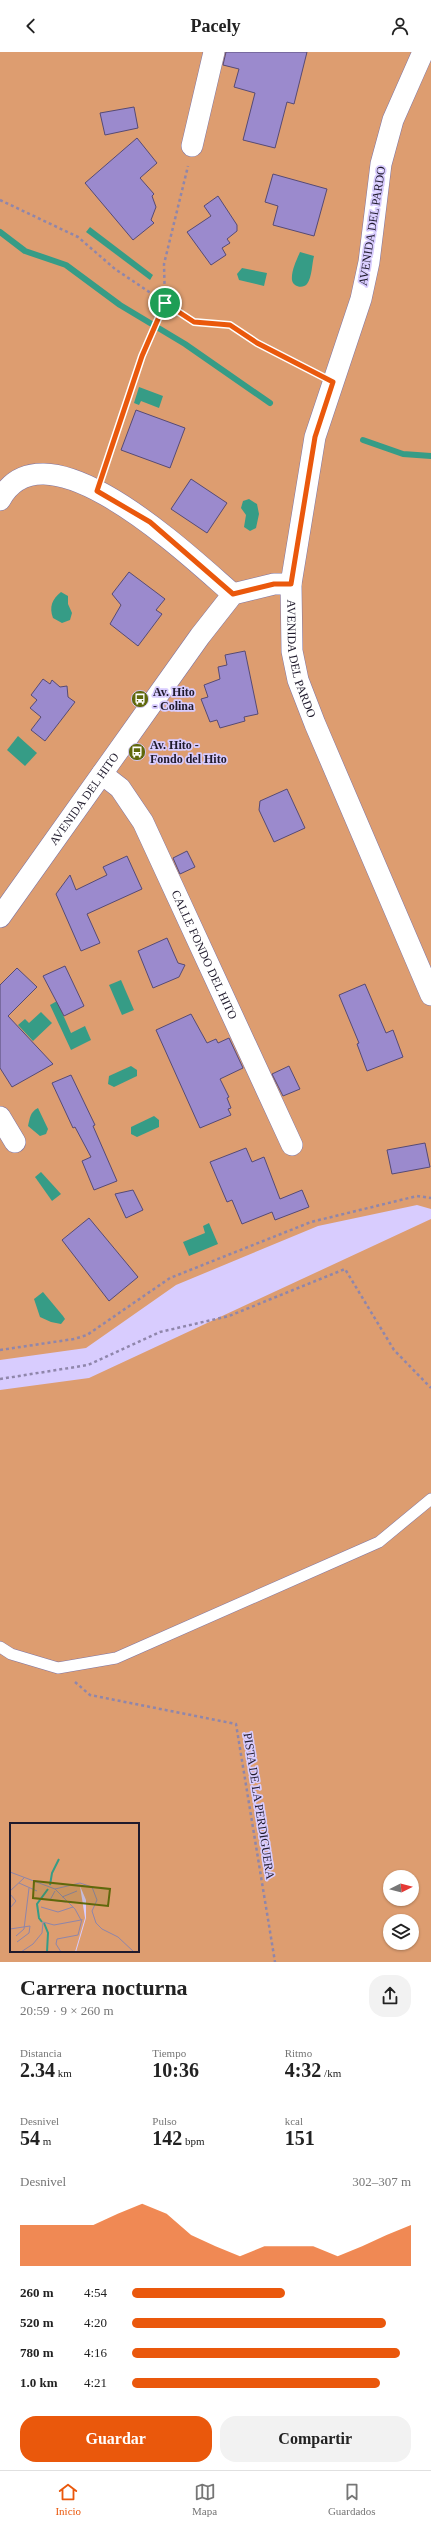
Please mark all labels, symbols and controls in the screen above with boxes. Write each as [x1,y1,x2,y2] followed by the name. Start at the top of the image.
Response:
[20,15,42,37] icon: back
[389,15,411,37] icon: person
[191,16,240,36] text: Pacely
[356,165,388,287] street label: AVENIDA DEL PARDO
[148,286,182,320] pin
[154,292,176,314] icon: arrive
[284,599,319,720] street label: AVENIDA DEL PARDO
[153,685,195,713] place label: Av. Hito - Colina
[130,689,150,709] bus stop icon: Av. Hito - Colina
[150,738,227,766] place label: Av. Hito - Fondo del Hito
[127,742,147,762] bus stop icon: Av. Hito - Fondo del Hito
[47,750,122,848] street label: AVENIDA DEL HITO
[168,888,240,1022] street label: CALLE FONDO DEL HITO
[241,1732,278,1881] street label: PISTA DE LA PERDIGUERA
[10,1823,139,1952] inset map
[383,1870,419,1906] north arrow
[383,1870,419,1950] map controls
[383,1914,419,1950] button: layers
[20,1975,188,2000] text: Carrera nocturna
[369,1975,411,2017] button: share
[20,2003,114,2018] text: 20:59 · 9 × 260 m
[20,2047,62,2059] text: Distancia
[152,2047,186,2059] text: Tiempo
[285,2047,312,2059] text: Ritmo
[20,2059,55,2081] text: 2.34
[152,2059,199,2081] text: 10:36
[285,2059,321,2081] text: 4:32
[55,2067,72,2079] text: km
[321,2067,341,2079] text: /km
[20,2115,59,2127] text: Desnivel
[152,2115,177,2127] text: Pulso
[285,2115,303,2127] text: kcal
[20,2127,40,2149] text: 54
[152,2127,182,2149] text: 142
[285,2127,315,2149] text: 151
[40,2135,51,2147] text: m
[182,2135,205,2147] text: bpm
[20,2174,66,2189] text: Desnivel
[352,2174,411,2189] text: 302–307 m
[20,2285,54,2300] text: 260 m
[84,2285,107,2300] text: 4:54
[20,2315,54,2330] text: 520 m
[84,2315,107,2330] text: 4:20
[20,2345,54,2360] text: 780 m
[84,2345,107,2360] text: 4:16
[20,2375,58,2390] text: 1.0 km
[84,2375,107,2390] text: 4:21
[20,2416,212,2462] button: Guardar
[220,2416,411,2462] button: Compartir
[55,2481,81,2517] tab: Inicio
[192,2481,217,2517] tab: Mapa
[328,2481,376,2517] tab: Guardados

